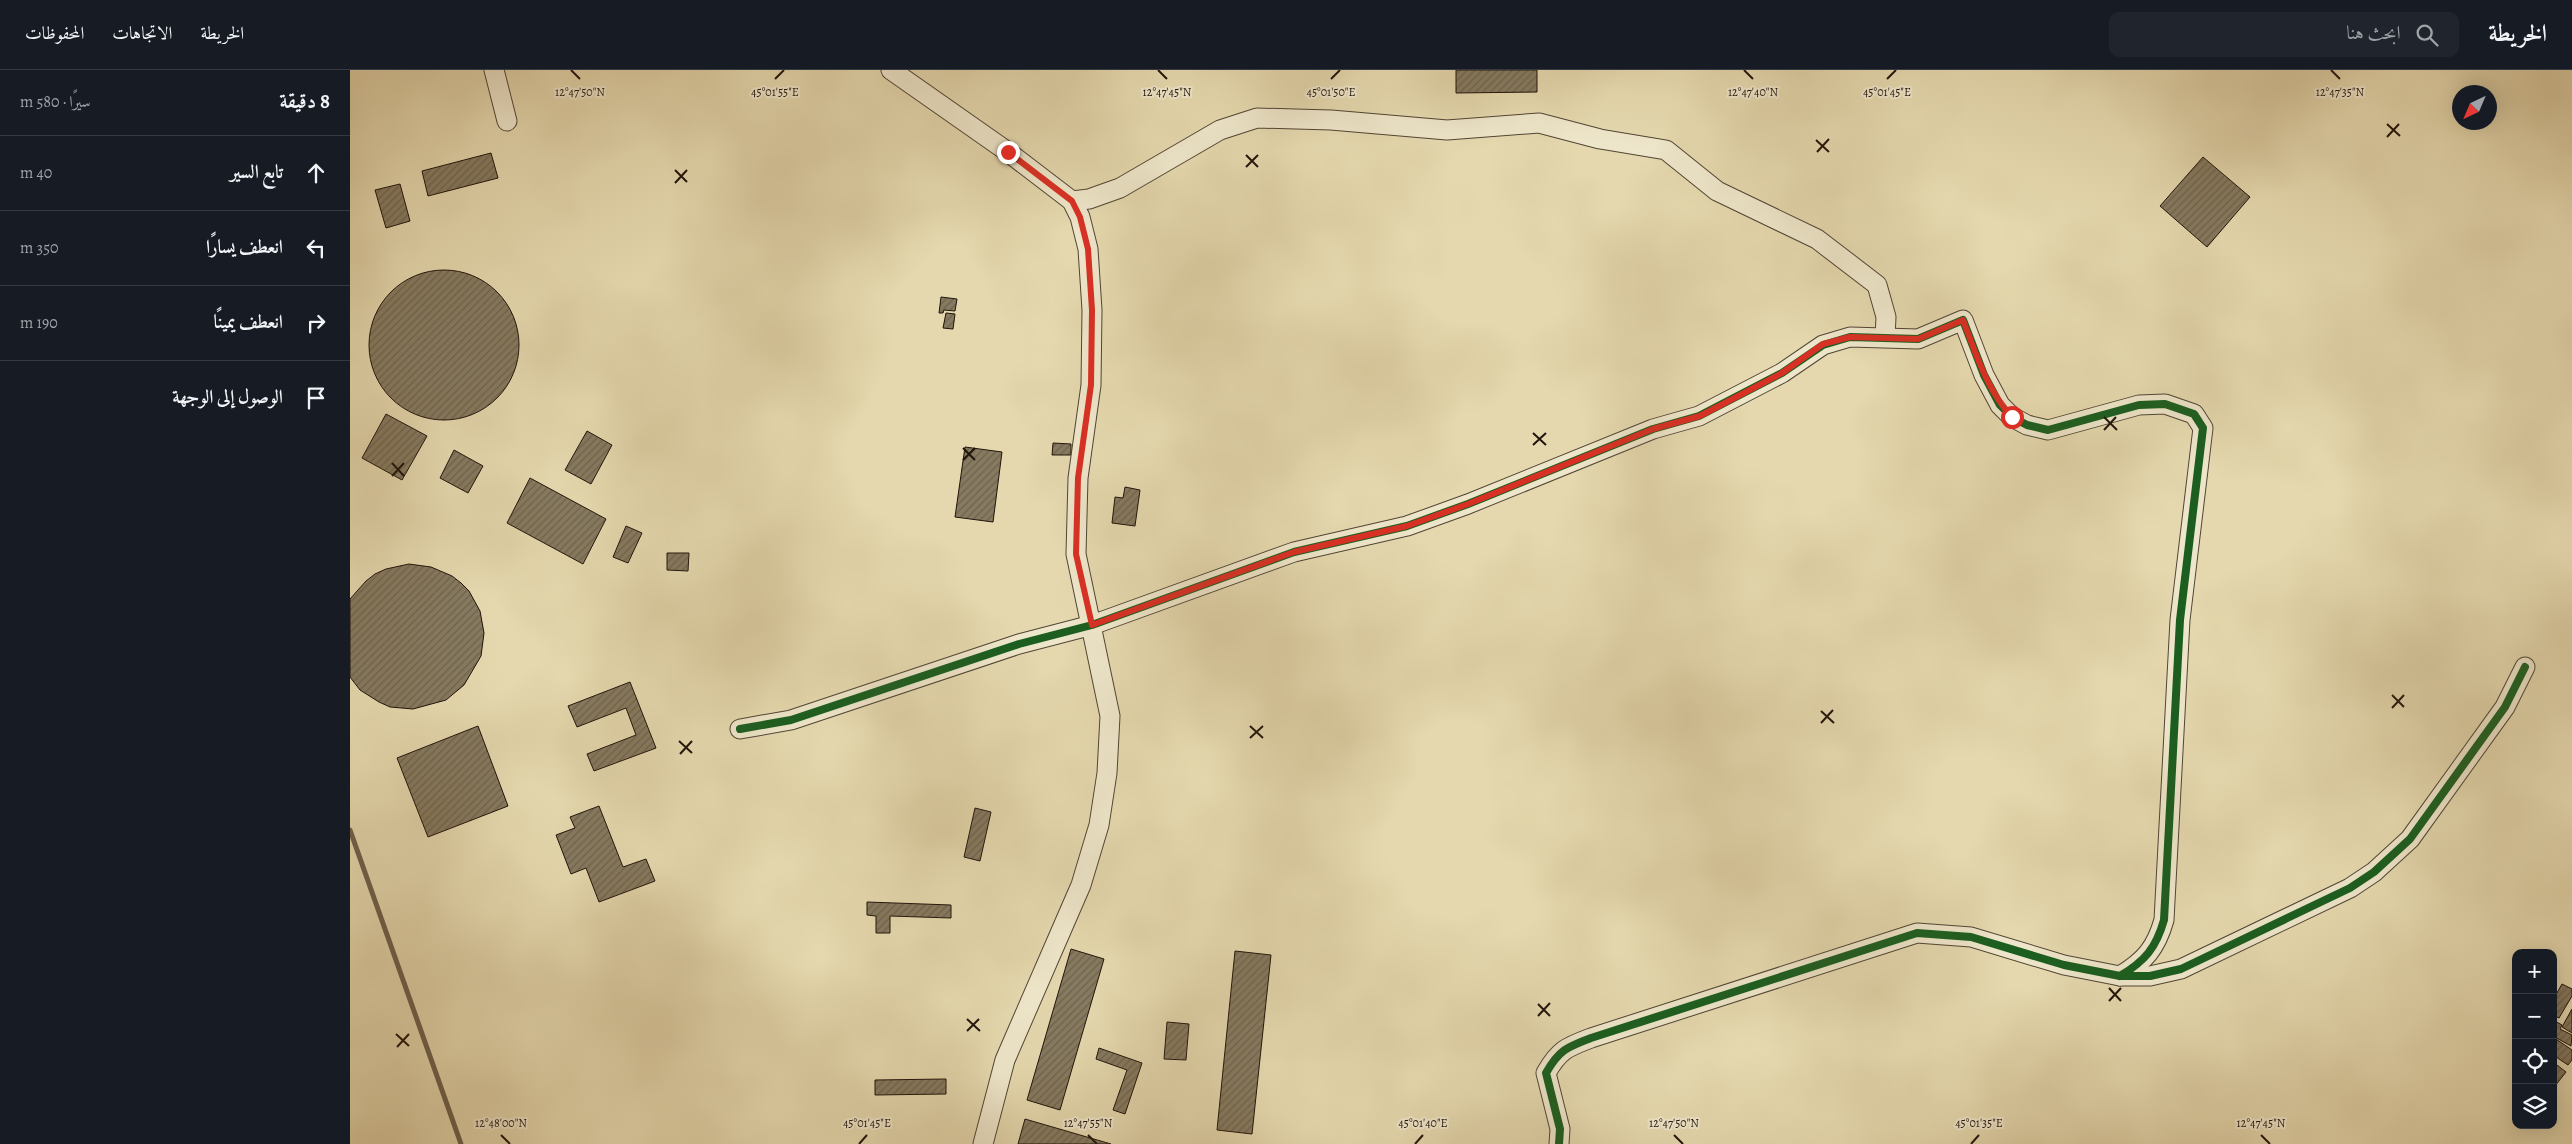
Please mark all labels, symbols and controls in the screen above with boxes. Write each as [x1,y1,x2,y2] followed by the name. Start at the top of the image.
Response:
[2109,12,2459,57] search box
[2489,17,2547,49] text: الخريطة
[2346,20,2401,46] text: ابحث هنا
[25,21,84,45] text: المحفوظات
[112,21,172,45] text: الاتجاهات
[200,21,244,45] text: الخريطة
[2413,21,2441,49] icon: search
[555,84,605,100] text: 12°47'50"N
[751,84,799,100] text: 45°01'55"E
[1143,84,1192,100] text: 12°47'45"N
[1306,84,1356,100] text: 45°01'50"E
[1728,84,1778,100] text: 12°47'40"N
[1863,84,1911,100] text: 45°01'45"E
[2316,84,2365,100] text: 12°47'35"N
[2452,85,2497,130] north arrow
[280,87,330,115] text: 8 دقيقة
[20,91,91,113] text: سيرًا · 580 m
[997,141,1020,164] route end
[230,159,283,185] text: تابع السير
[302,159,330,187] icon: ahead
[20,162,52,184] text: 40 m
[206,234,283,260] text: انعطف يسارًا
[302,234,330,262] icon: left
[20,237,59,259] text: 350 m
[213,309,283,335] text: انعطف يمينًا
[302,309,330,337] icon: right
[20,312,58,334] text: 190 m
[172,384,283,410] text: الوصول إلى الوجهة
[302,384,330,412] icon: arrive
[2001,406,2024,429] route start
[2512,949,2557,1129] map controls
[2512,949,2557,994] button: +
[2512,994,2557,1039] button: −
[2512,1039,2557,1084] button: locate
[2512,1084,2557,1129] button: layers
[475,1115,527,1131] text: 12°48'00"N
[843,1115,891,1131] text: 45°01'45"E
[1064,1115,1113,1131] text: 12°47'55"N
[1398,1115,1448,1131] text: 45°01'40"E
[1649,1115,1699,1131] text: 12°47'50"N
[1955,1115,2003,1131] text: 45°01'35"E
[2237,1115,2286,1131] text: 12°47'45"N

